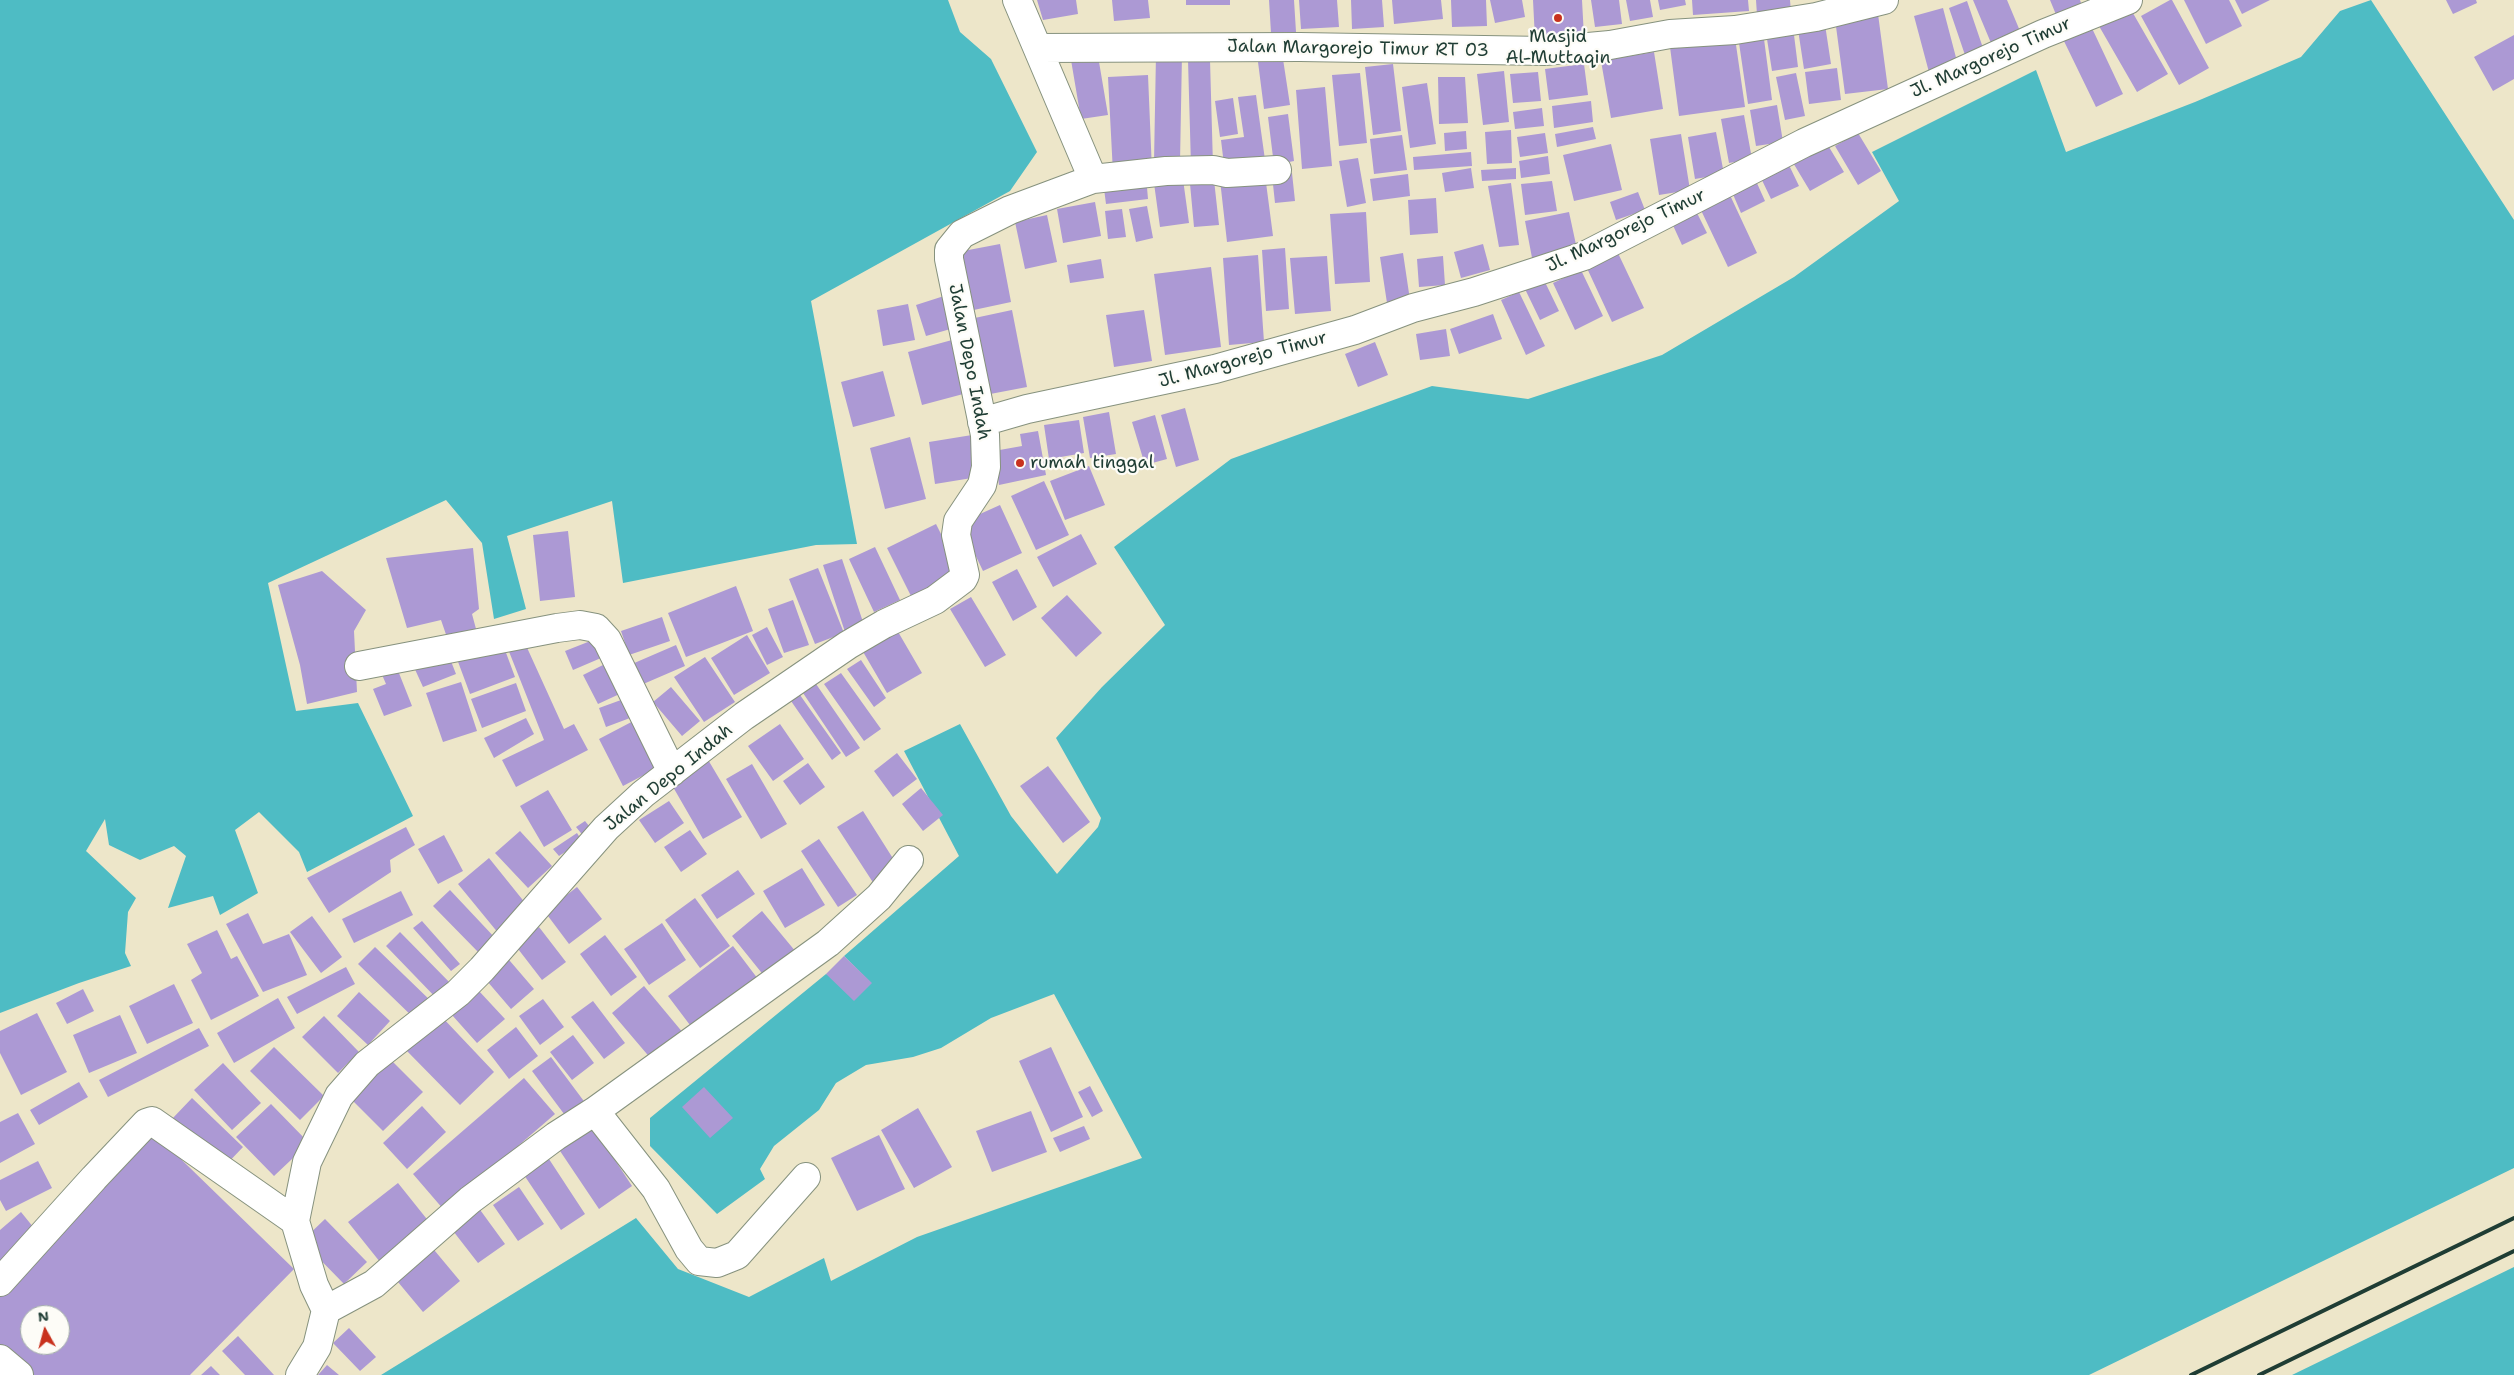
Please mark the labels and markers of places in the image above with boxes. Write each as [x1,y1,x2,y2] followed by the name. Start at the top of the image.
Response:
[1552,12,1564,24] marker: Masjid Al-Muttaqin
[1506,26,1610,68] place label: Masjid Al-Muttaqin
[1030,452,1154,474] place label: rumah tinggal
[1014,457,1026,469] marker: rumah tinggal

